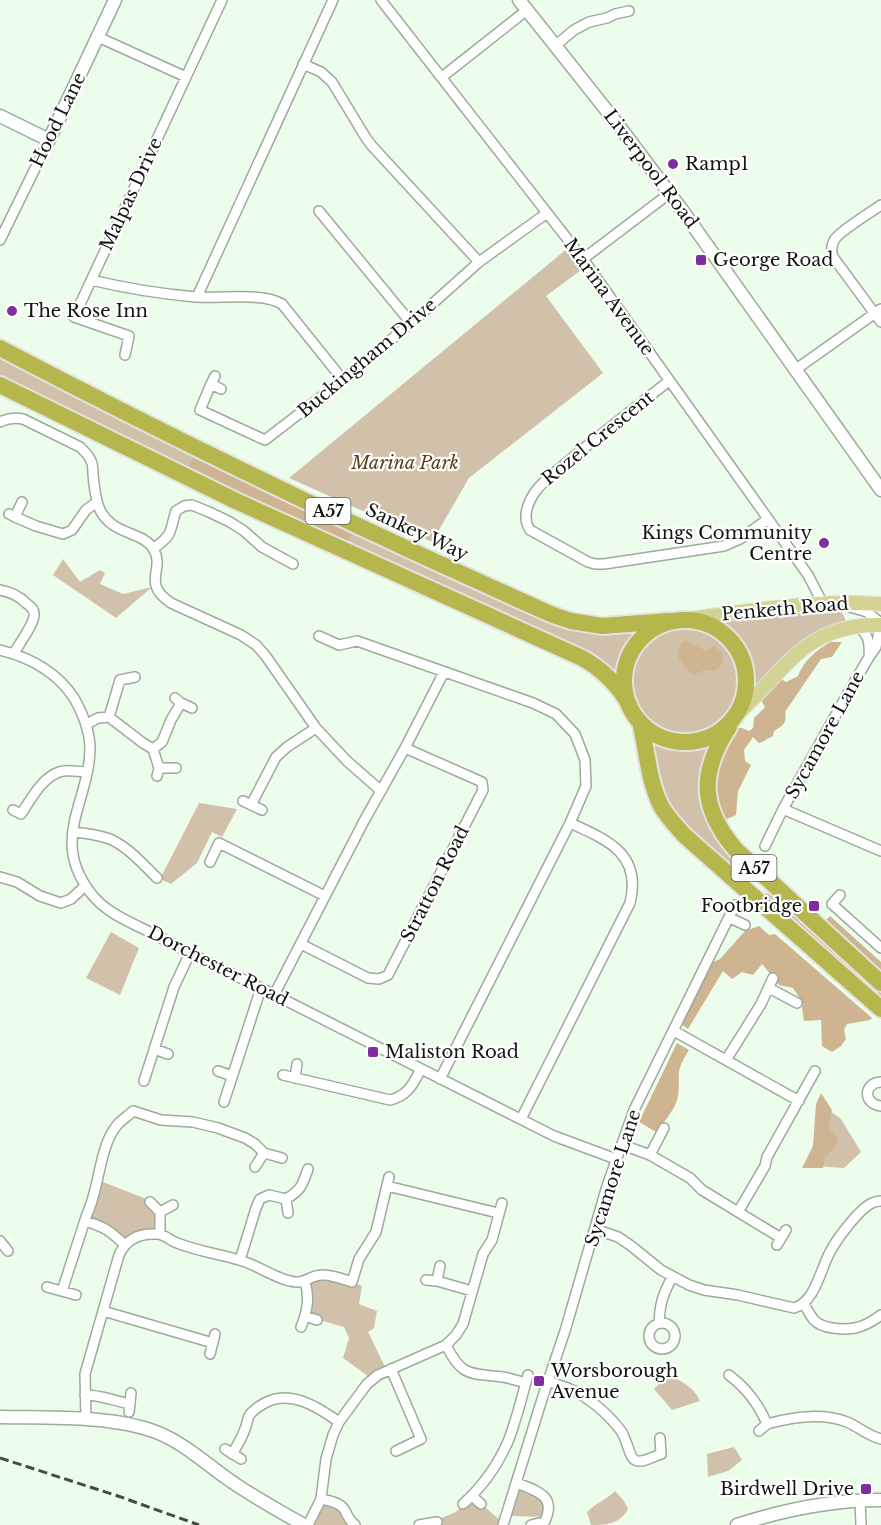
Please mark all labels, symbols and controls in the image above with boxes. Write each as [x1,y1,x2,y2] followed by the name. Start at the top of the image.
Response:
[26,69,90,171] street label: Hood Lane
[599,105,703,233] street label: Liverpool Road
[95,134,167,254] street label: Malpas Drive
[685,153,749,175] place label: Ramp1
[666,157,680,171] marker: Ramp1
[559,234,659,360] street label: Marina Avenue
[713,249,833,271] place label: George Road
[694,253,708,267] marker: George Road
[293,294,441,422] street label: Buckingham Drive
[24,300,148,322] place label: The Rose Inn
[5,304,19,318] marker: The Rose Inn
[538,386,658,490] street label: Rozel Crescent
[350,452,459,474] park label: Marina Park
[306,498,350,524] road number: A57
[362,499,472,566] street label: Sankey Way
[642,522,812,565] place label: Kings Community Centre
[817,536,831,550] marker: Kings Community Centre
[721,592,849,626] street label: Penketh Road
[781,667,869,803] street label: Sycamore Lane
[396,822,474,946] street label: Stratton Road
[732,855,777,881] road number: A57
[701,895,802,917] place label: Footbridge
[807,899,821,913] marker: Footbridge
[144,921,292,1011] street label: Dorchester Road
[385,1041,519,1063] place label: Maliston Road
[366,1045,380,1059] marker: Maliston Road
[580,1107,646,1249] street label: Sycamore Lane
[550,1360,678,1403] place label: Worsborough Avenue
[532,1374,546,1388] marker: Worsborough Avenue
[720,1478,854,1500] place label: Birdwell Drive
[859,1482,873,1496] marker: Birdwell Drive

